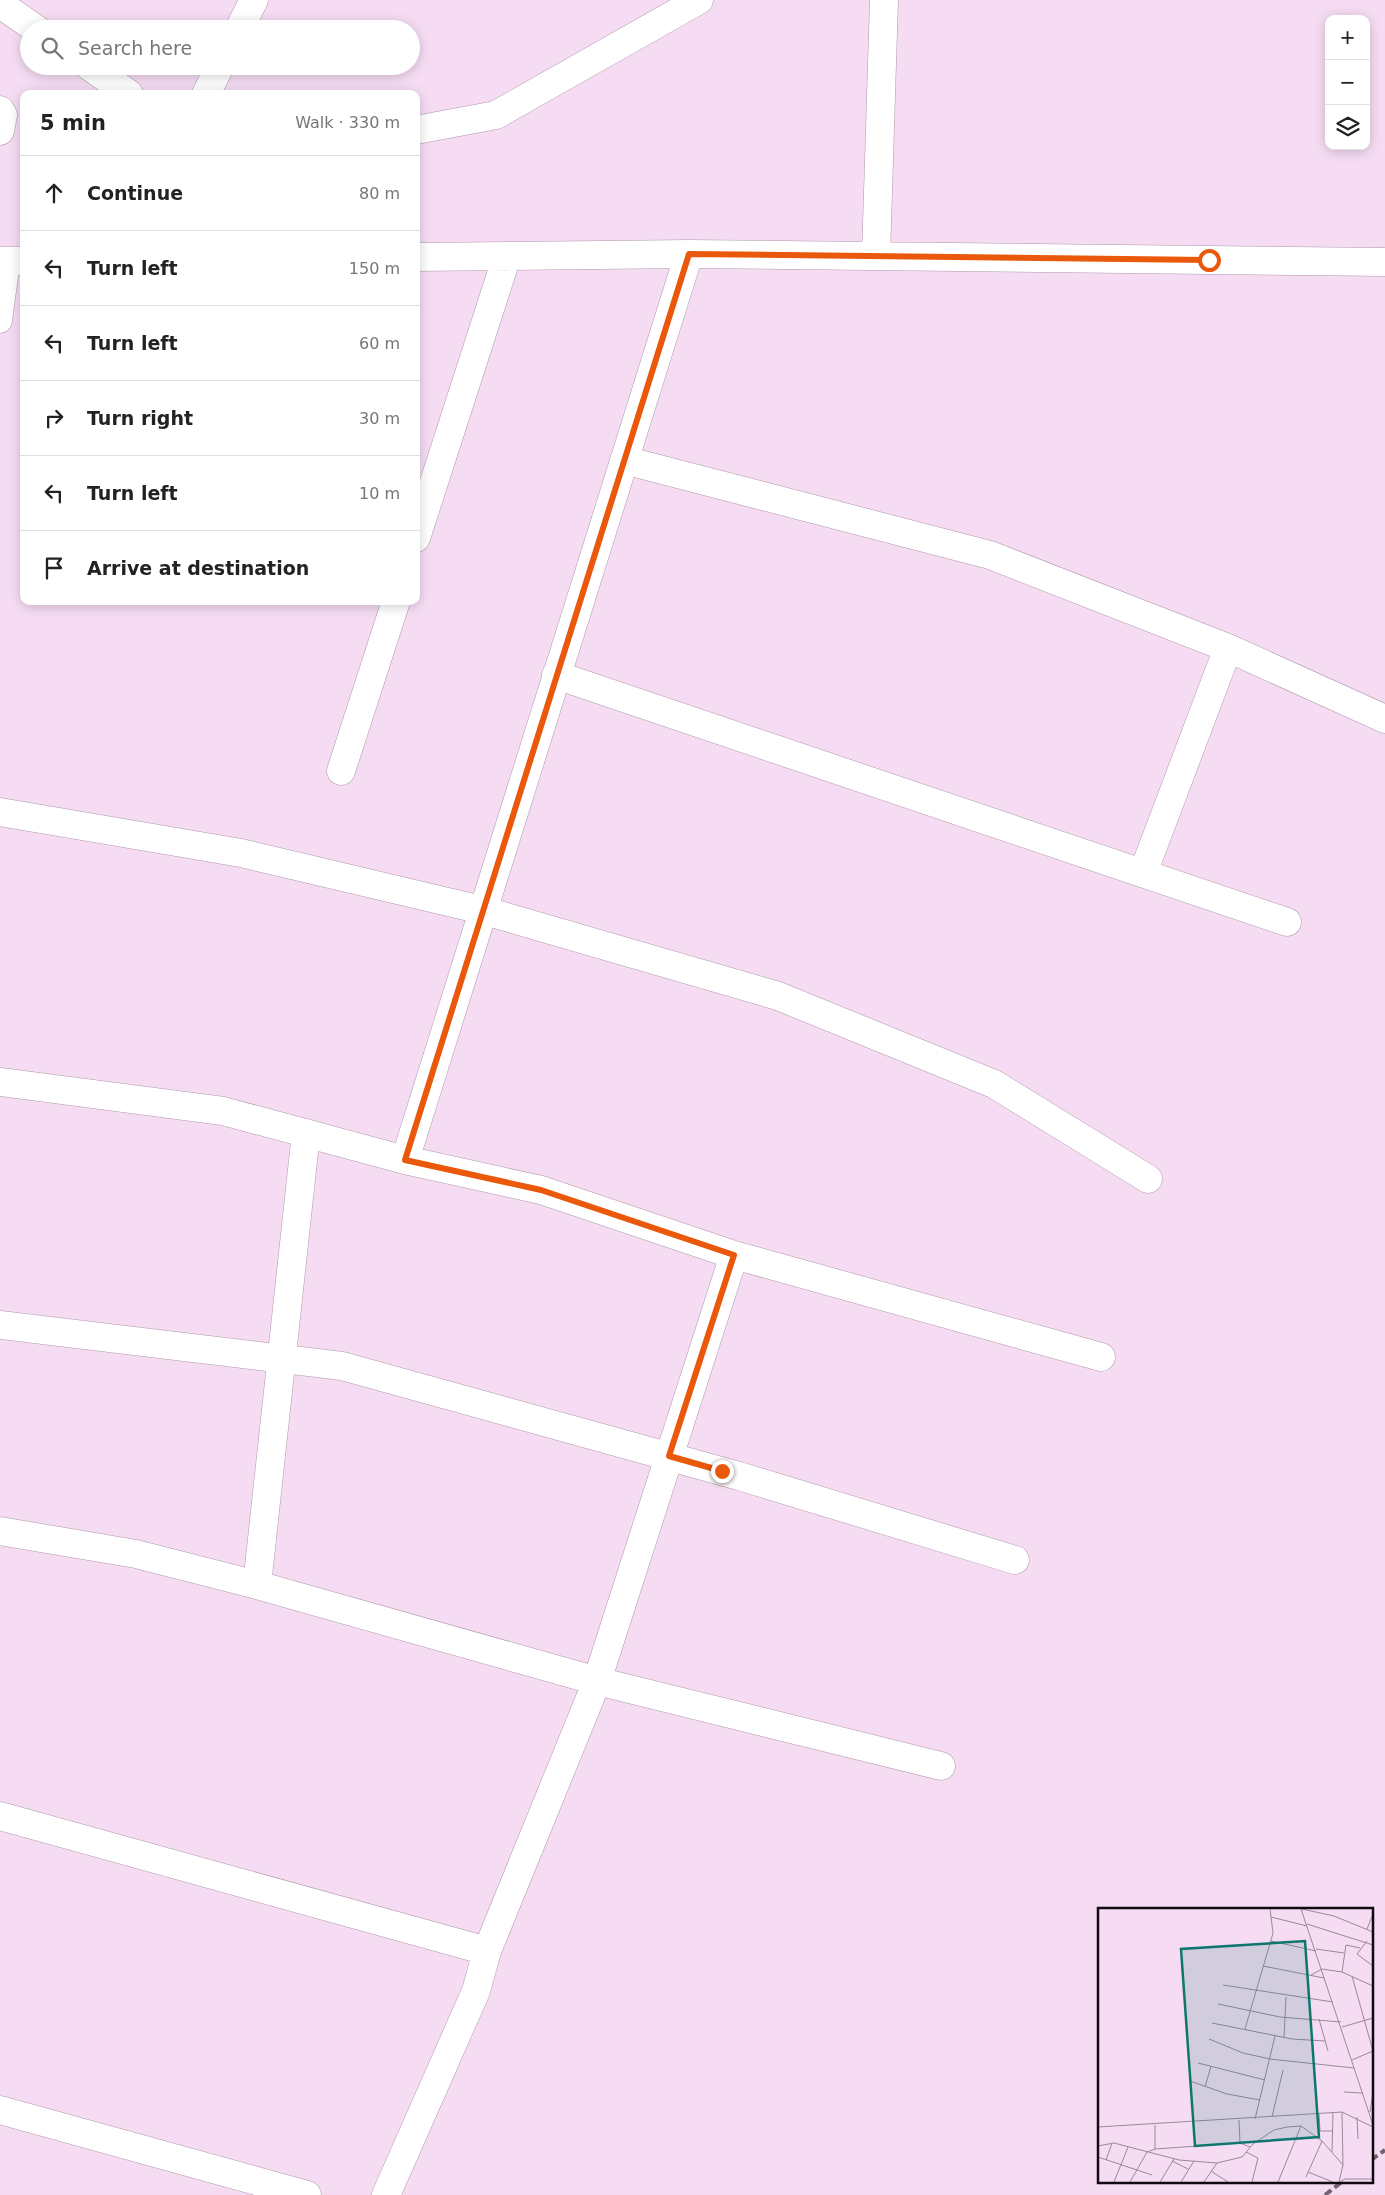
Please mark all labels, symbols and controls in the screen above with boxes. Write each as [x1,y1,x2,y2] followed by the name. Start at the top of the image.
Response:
[1325,15,1370,150] map controls
[1325,15,1370,60] button: +
[20,20,420,75] search box
[38,34,66,62] icon: search
[78,37,192,59] text: Search here
[1325,60,1370,105] button: −
[1325,105,1370,150] button: layers
[40,111,106,135] text: 5 min
[295,113,400,132] text: Walk · 330 m
[40,179,68,207] icon: ahead
[87,182,183,204] text: Continue
[359,184,400,203] text: 80 m
[1198,249,1221,272] route start
[40,254,68,282] icon: left
[87,257,178,279] text: Turn left
[349,259,400,278] text: 150 m
[40,329,68,357] icon: left
[87,332,178,354] text: Turn left
[359,334,400,353] text: 60 m
[40,404,68,432] icon: right
[87,407,193,429] text: Turn right
[359,409,400,428] text: 30 m
[40,479,68,507] icon: left
[87,482,178,504] text: Turn left
[359,484,400,503] text: 10 m
[40,554,68,582] icon: arrive
[87,557,309,579] text: Arrive at destination
[711,1460,734,1483] route end
[1098,1908,1372,2182] inset map

